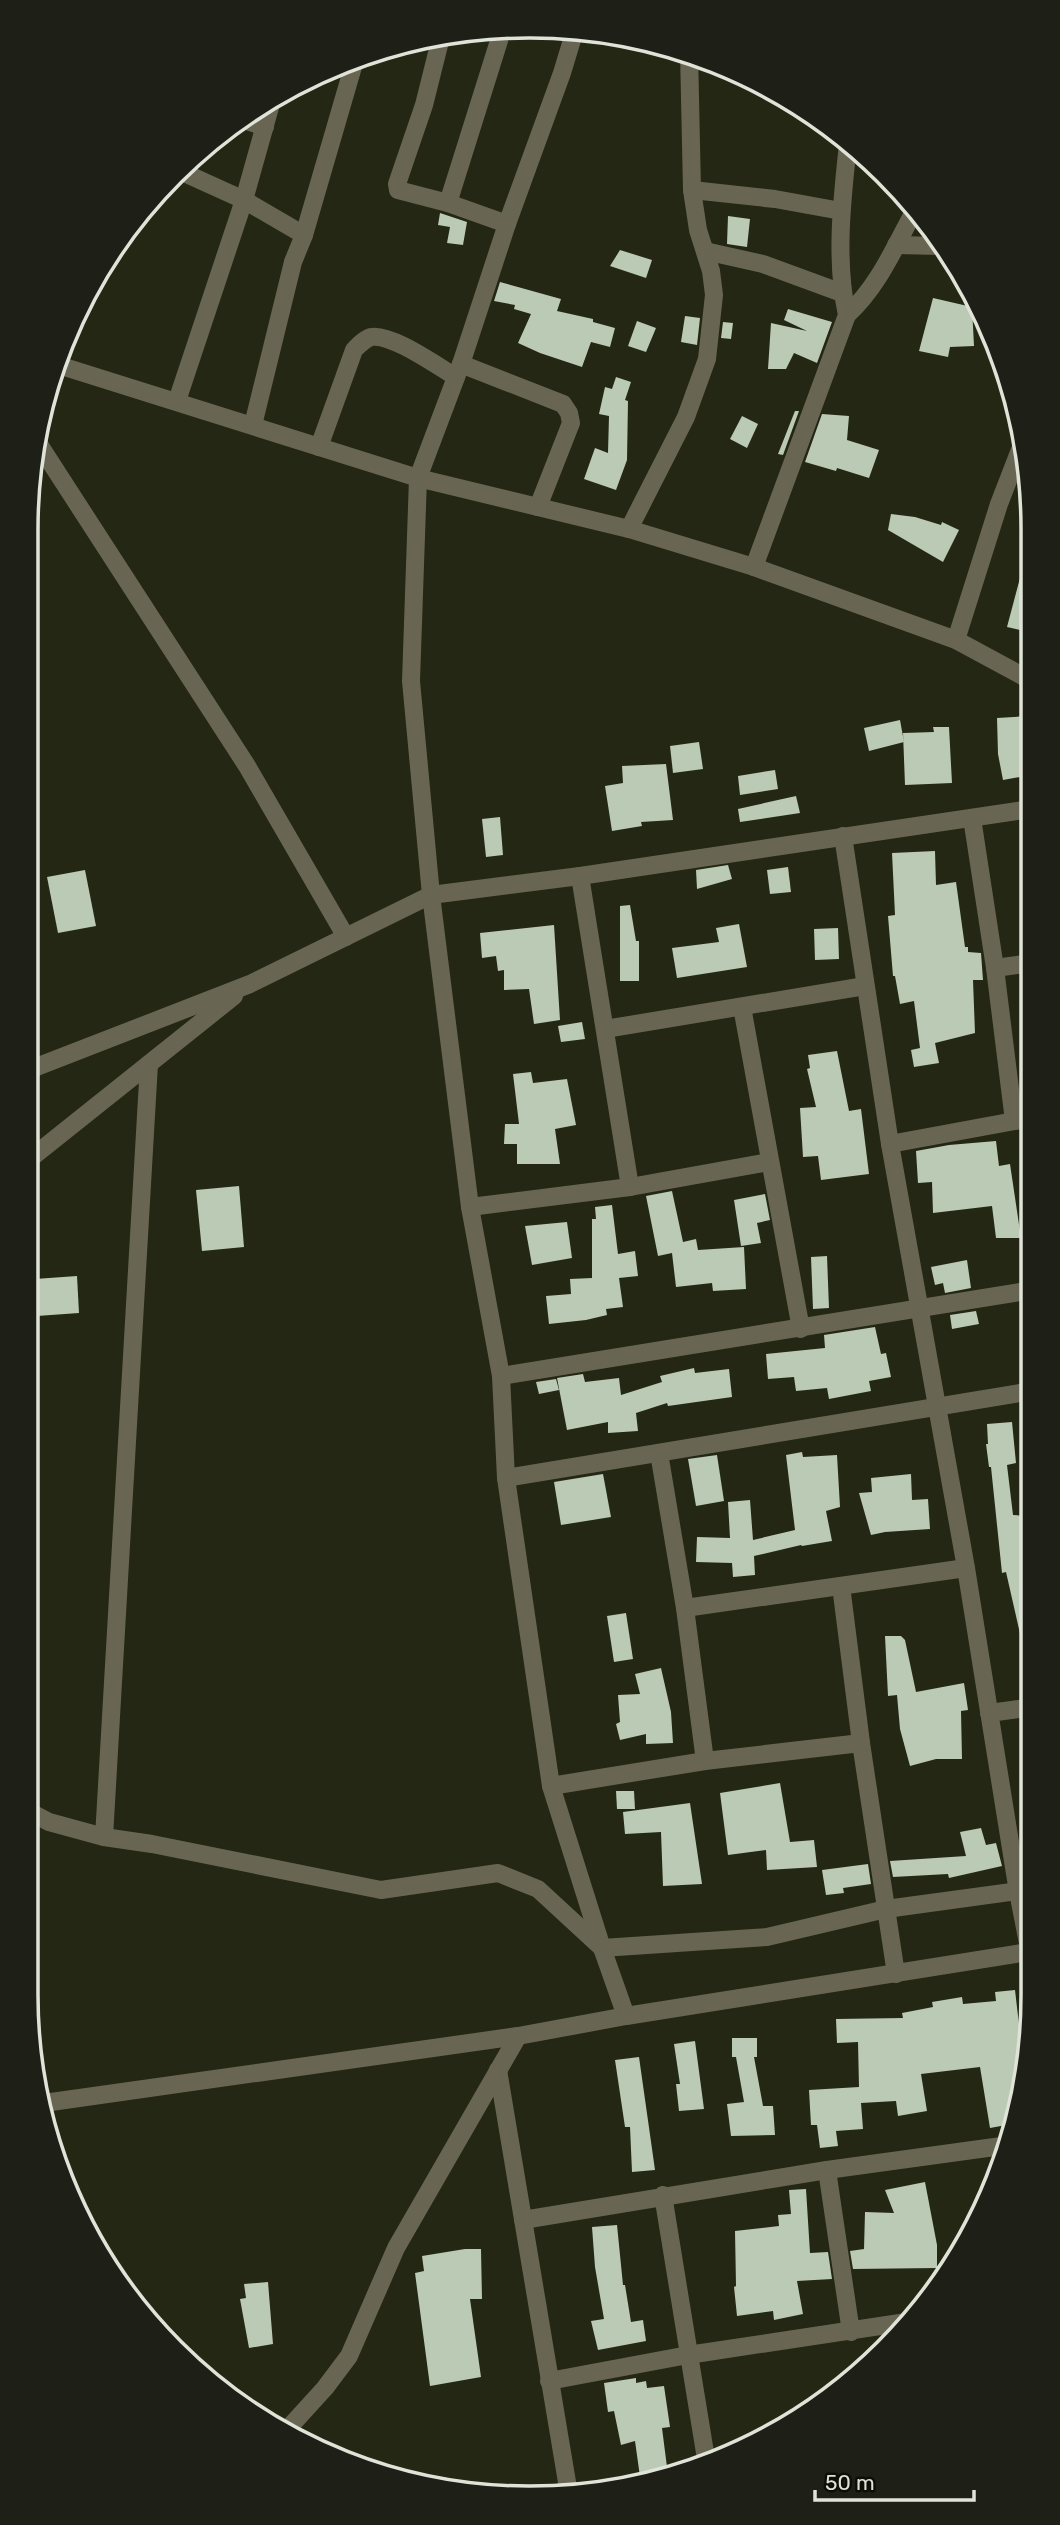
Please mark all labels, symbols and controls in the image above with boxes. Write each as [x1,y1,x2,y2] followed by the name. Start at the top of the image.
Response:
[815,2458,974,2502] scale bar
[825,2470,875,2495] text: 50 m

